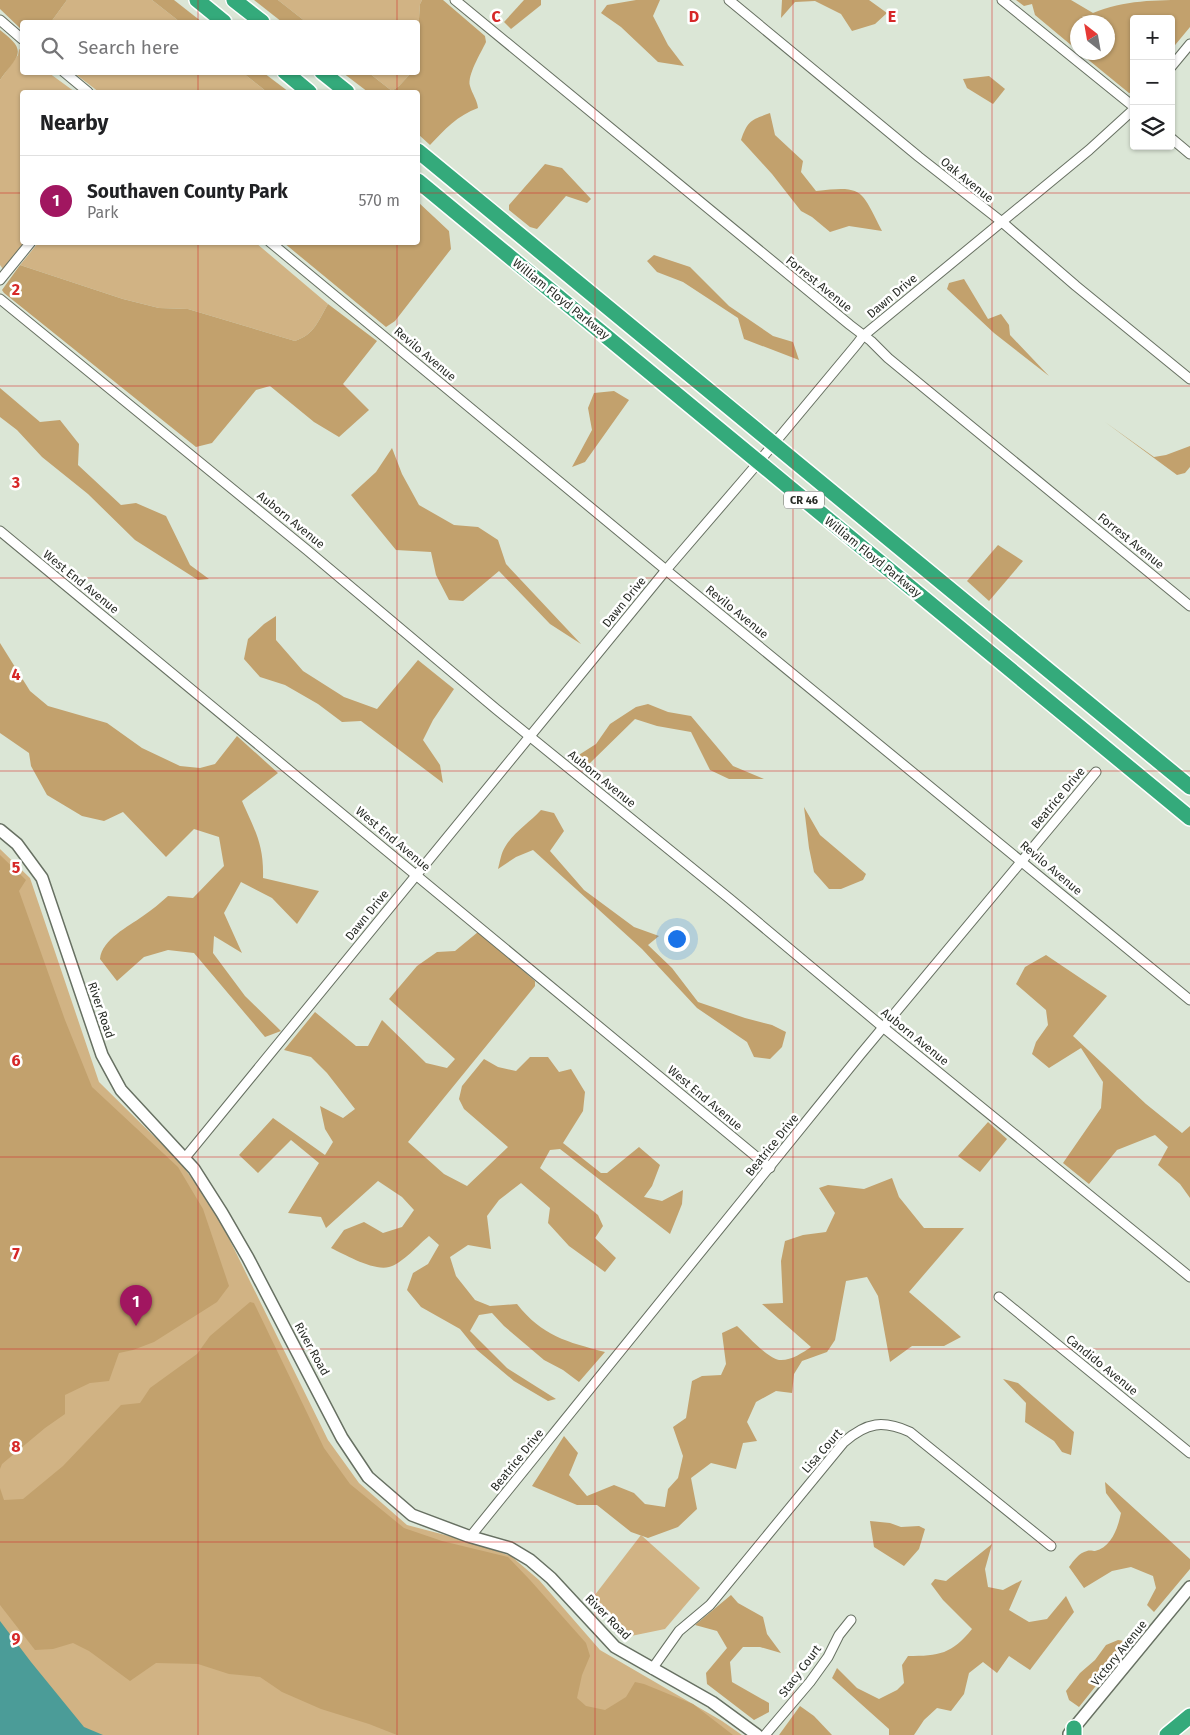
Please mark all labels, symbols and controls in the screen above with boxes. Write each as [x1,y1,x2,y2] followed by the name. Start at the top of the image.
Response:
[491,7,501,26] text: C
[689,7,699,26] text: D
[888,7,896,26] text: E
[1070,15,1115,60] north arrow
[1130,15,1175,150] map controls
[1130,15,1175,60] button: +
[20,20,420,75] search box
[38,34,66,62] icon: search
[78,36,179,59] text: Search here
[1130,60,1175,105] button: −
[1130,105,1175,150] button: layers
[40,110,108,136] text: Nearby
[938,154,996,206] street label: Oak Avenue
[87,180,288,203] text: Southaven County Park
[52,191,60,210] text: 1
[359,191,400,210] text: 570 m
[87,203,119,222] text: Park
[783,253,855,315] street label: Forrest Avenue
[510,256,612,342] street label: William Floyd Parkway
[864,271,920,321] street label: Dawn Drive
[12,280,20,299] text: 2
[391,324,459,384] street label: Revilo Avenue
[11,473,20,492] text: 3
[254,489,328,551] street label: Auborn Avenue
[784,492,824,508] road number: CR 46
[1095,510,1167,572] street label: Forrest Avenue
[822,514,924,600] street label: William Floyd Parkway
[40,547,122,617] street label: West End Avenue
[599,574,649,630] street label: Dawn Drive
[703,583,771,641] street label: Revilo Avenue
[11,665,21,684] text: 4
[565,748,639,810] street label: Auborn Avenue
[1028,764,1088,832] street label: Beatrice Drive
[353,804,433,874] street label: West End Avenue
[1017,838,1085,898] street label: Revilo Avenue
[12,858,21,877] text: 5
[342,887,392,943] street label: Dawn Drive
[664,926,690,952] your location
[85,980,117,1040] street label: River Road
[878,1006,952,1068] street label: Auborn Avenue
[11,1051,21,1070] text: 6
[665,1063,745,1133] street label: West End Avenue
[743,1111,801,1179] street label: Beatrice Drive
[12,1244,20,1263] text: 7
[120,1285,152,1326] pin: 1
[292,1320,332,1378] street label: River Road
[1063,1332,1141,1398] street label: Candido Avenue
[488,1426,546,1494] street label: Beatrice Drive
[799,1426,845,1476] street label: Lisa Court
[11,1437,21,1456] text: 8
[582,1591,634,1643] street label: River Road
[1088,1617,1150,1689] street label: Victory Avenue
[12,1629,21,1648] text: 9
[776,1642,825,1700] street label: Stacy Court

